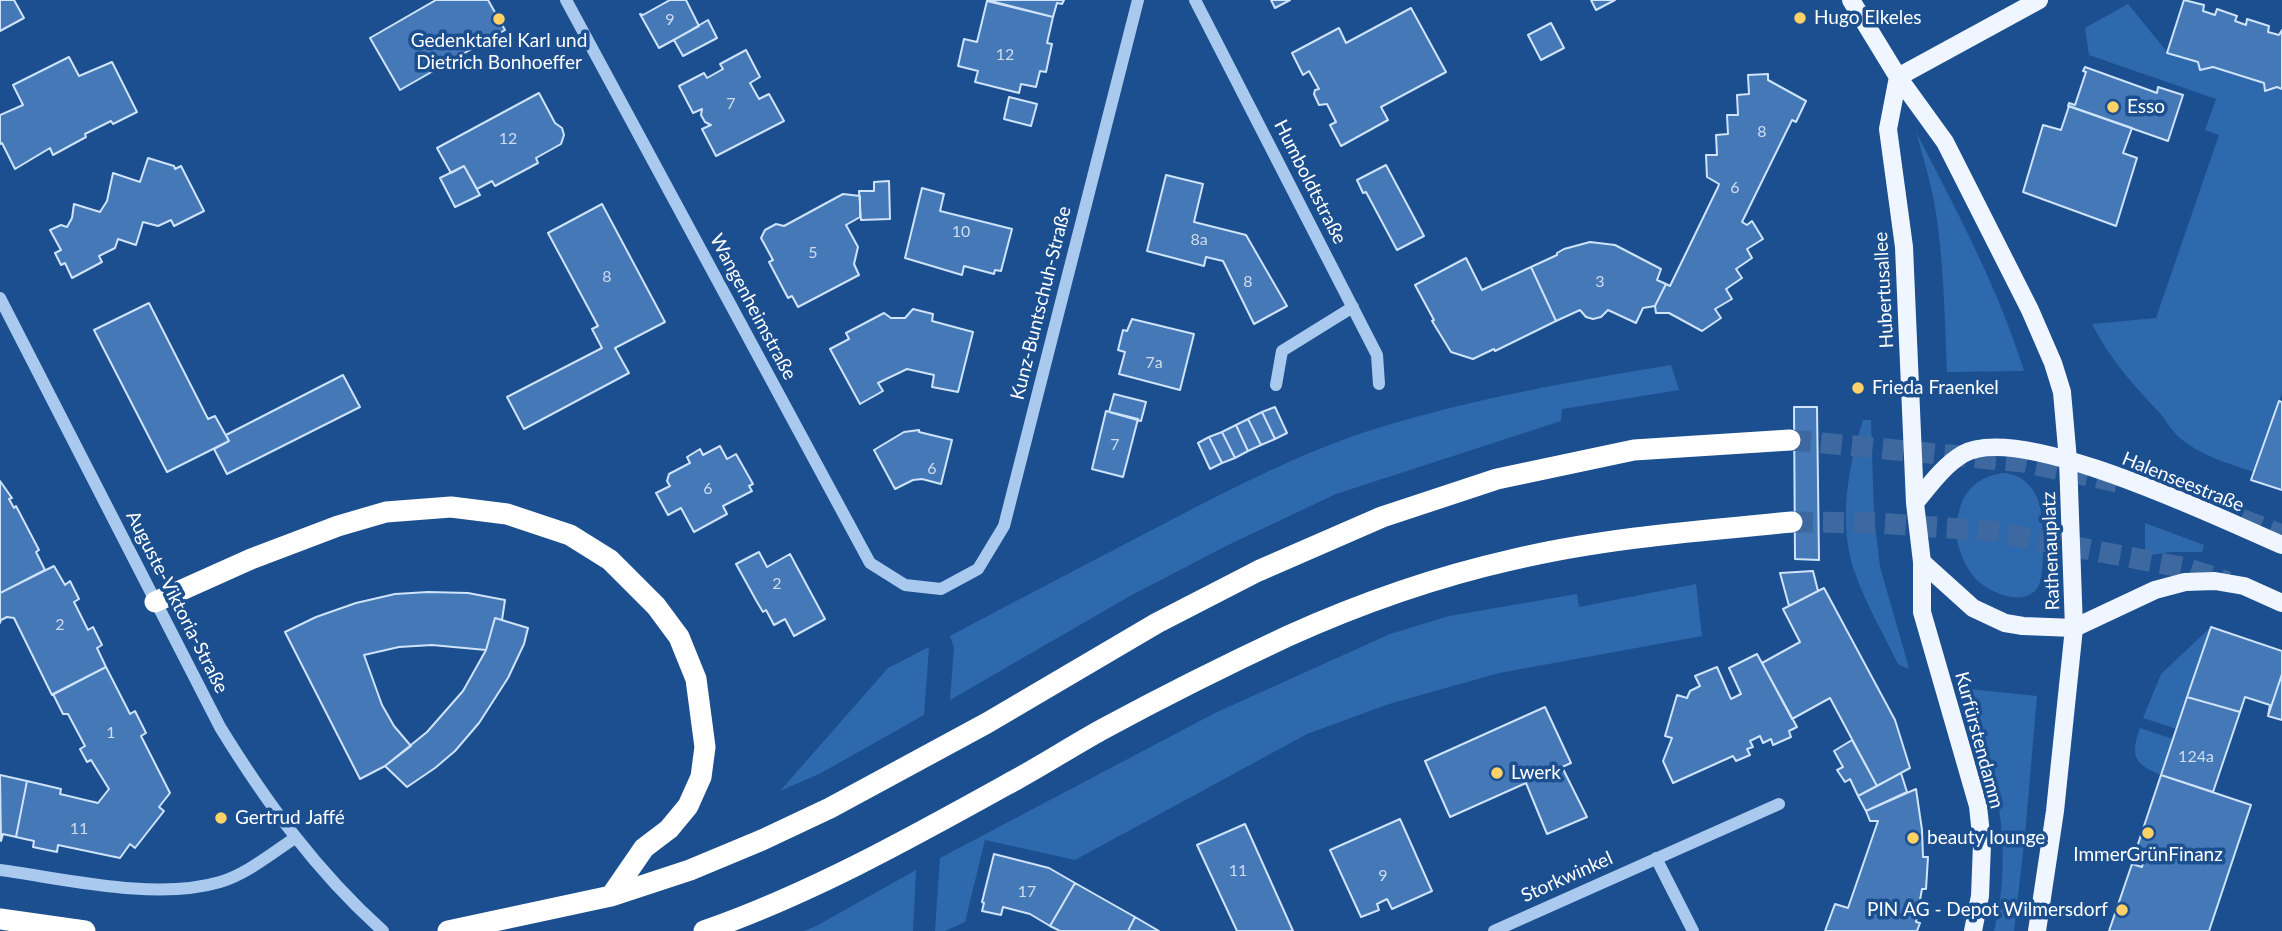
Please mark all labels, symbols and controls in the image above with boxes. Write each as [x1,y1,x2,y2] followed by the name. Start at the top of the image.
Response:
[1814,7,1922,29] place label: Hugo Elkeles
[665,10,675,30] house number: 9
[1792,10,1808,26] marker: Hugo Elkeles
[491,11,507,27] marker: Gedenktafel Karl und Dietrich Bonhoeffer
[411,30,587,74] place label: Gedenktafel Karl und Dietrich Bonhoeffer
[996,45,1014,65] house number: 12
[726,94,736,114] house number: 7
[2127,96,2165,118] place label: Esso
[2105,99,2121,115] marker: Esso
[1269,116,1351,248] street label: Humboldtstraße
[1757,122,1767,142] house number: 8
[499,129,517,149] house number: 12
[1730,178,1740,198] house number: 6
[1006,204,1076,402] street label: Kunz-Buntschuh-Straße
[952,222,970,242] house number: 10
[705,230,801,384] street label: Wangenheimstraße
[1190,230,1208,250] house number: 8a
[1870,231,1898,349] street label: Hubertusallee
[808,243,818,263] house number: 5
[602,267,612,287] house number: 8
[1243,272,1253,292] house number: 8
[1595,272,1605,292] house number: 3
[1145,353,1163,373] house number: 7a
[1872,377,1999,399] place label: Frieda Fraenkel
[1850,380,1866,396] marker: Frieda Fraenkel
[1110,435,1120,455] house number: 7
[2119,447,2247,517] street label: Halenseestraße
[927,459,937,479] house number: 6
[703,479,713,499] house number: 6
[2038,491,2064,611] street label: Rathenauplatz
[121,507,233,697] street label: Auguste-Viktoria-Straße
[772,574,782,594] house number: 2
[55,615,65,635] house number: 2
[1950,669,2008,811] street label: Kurfürstendamm
[106,723,116,743] house number: 1
[2178,747,2214,767] house number: 124a
[1511,762,1561,784] place label: Lwerk
[1489,765,1505,781] marker: Lwerk
[235,807,345,829] place label: Gertrud Jaffé
[213,810,229,826] marker: Gertrud Jaffé
[70,819,88,839] house number: 11
[2140,825,2156,841] marker: ImmerGrünFinanz
[1927,827,2045,849] place label: beauty lounge
[1905,830,1921,846] marker: beauty lounge
[2073,844,2223,866] place label: ImmerGrünFinanz
[1518,847,1616,907] street label: Storkwinkel
[1229,861,1247,881] house number: 11
[1378,866,1388,886] house number: 9
[1018,882,1036,902] house number: 17
[1867,899,2108,921] place label: PIN AG - Depot Wilmersdorf
[2114,902,2130,918] marker: PIN AG - Depot Wilmersdorf

